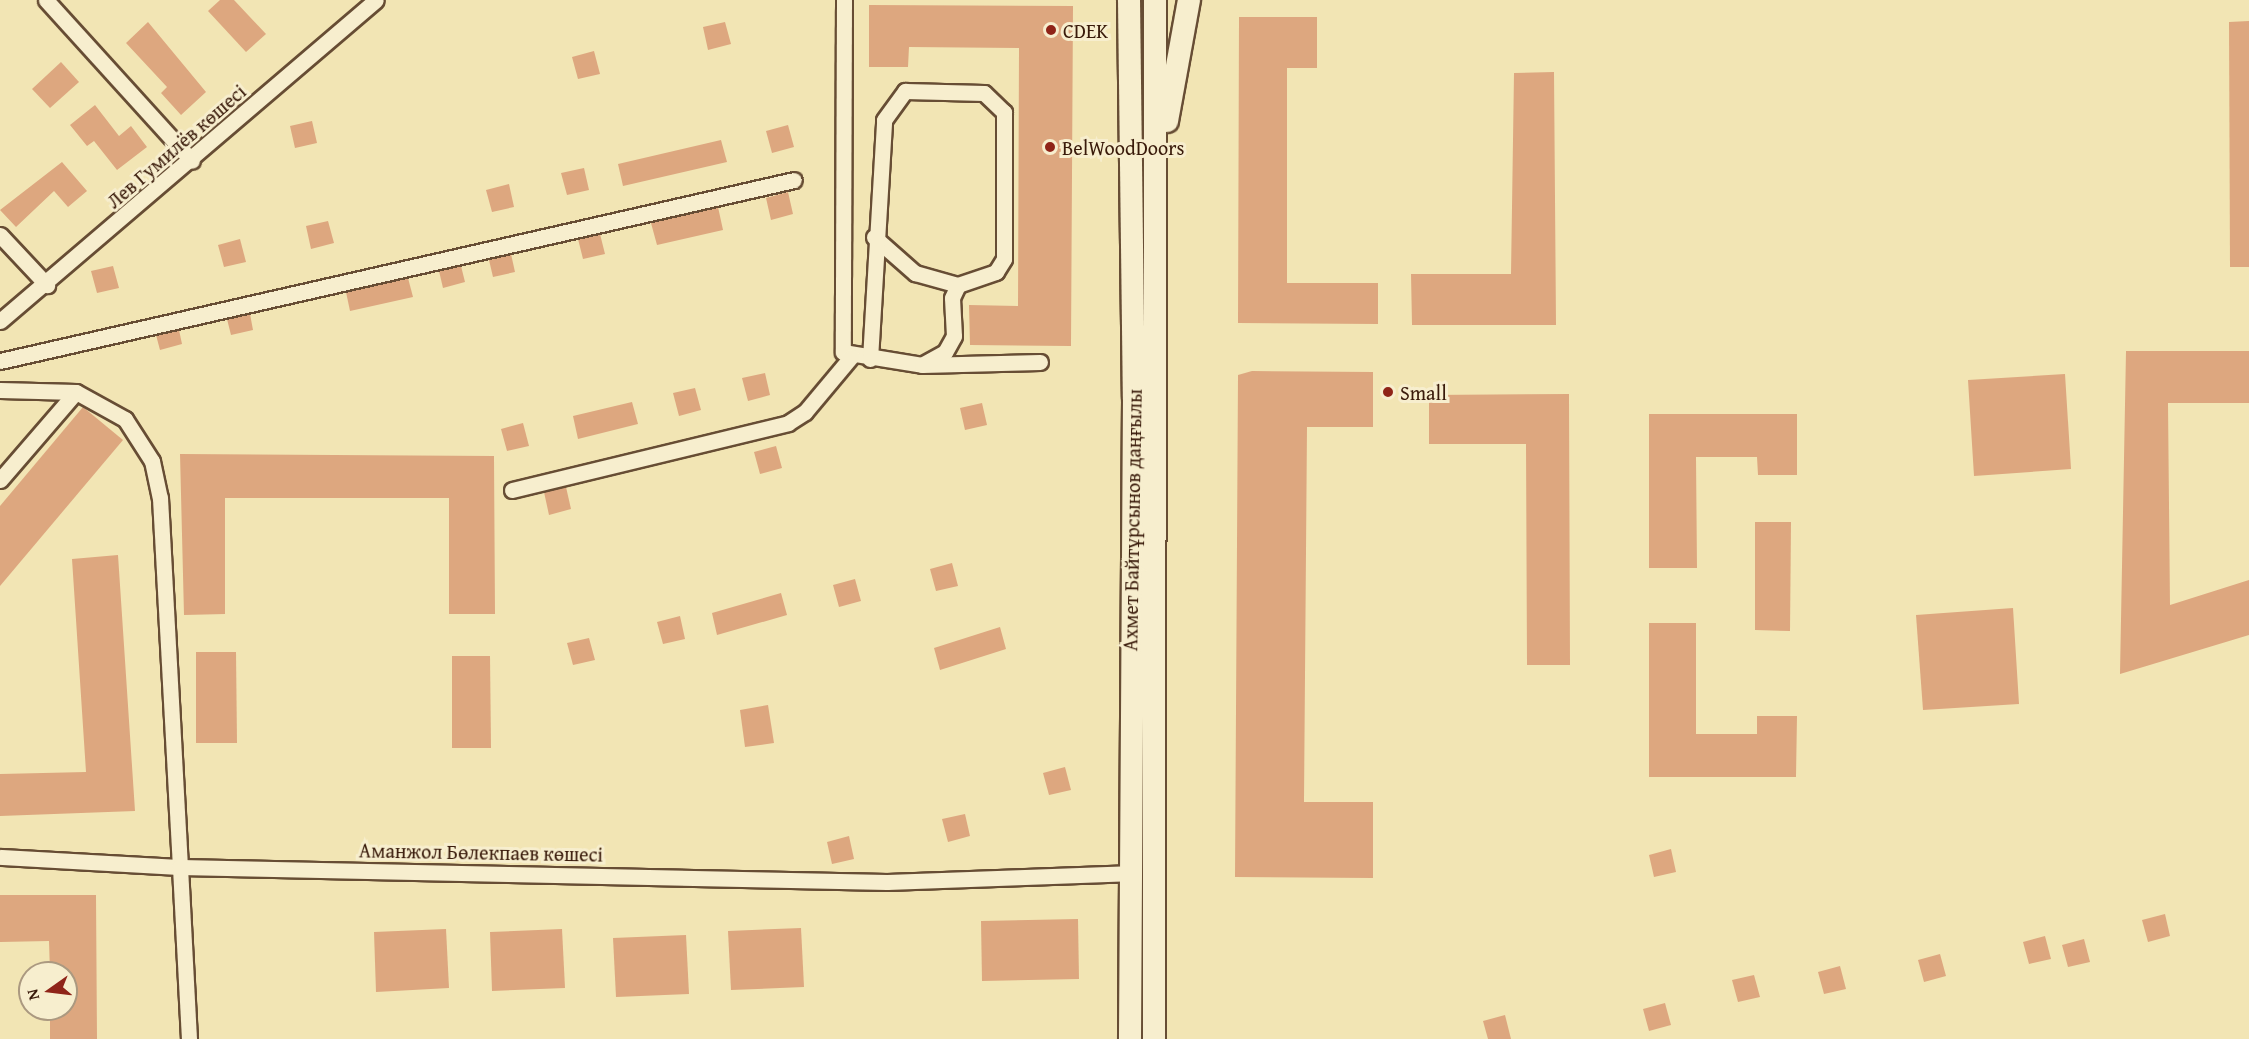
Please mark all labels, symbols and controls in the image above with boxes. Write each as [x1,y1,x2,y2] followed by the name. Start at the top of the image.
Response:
[1063,18,1108,42] place label: CDEK
[1044,23,1058,37] marker: CDEK
[102,79,250,213] street label: Лев Гумилёв көшесі
[1062,135,1184,159] place label: BelWoodDoors
[1043,140,1057,154] marker: BelWoodDoors
[1400,380,1447,404] place label: Small
[1381,385,1395,399] marker: Small
[1118,389,1146,651] street label: Ахмет Байтұрсынов даңғылы
[359,838,603,866] street label: Аманжол Бөлекпаев көшесі
[18,961,78,1021] north arrow
[20,987,45,1003] text: N

